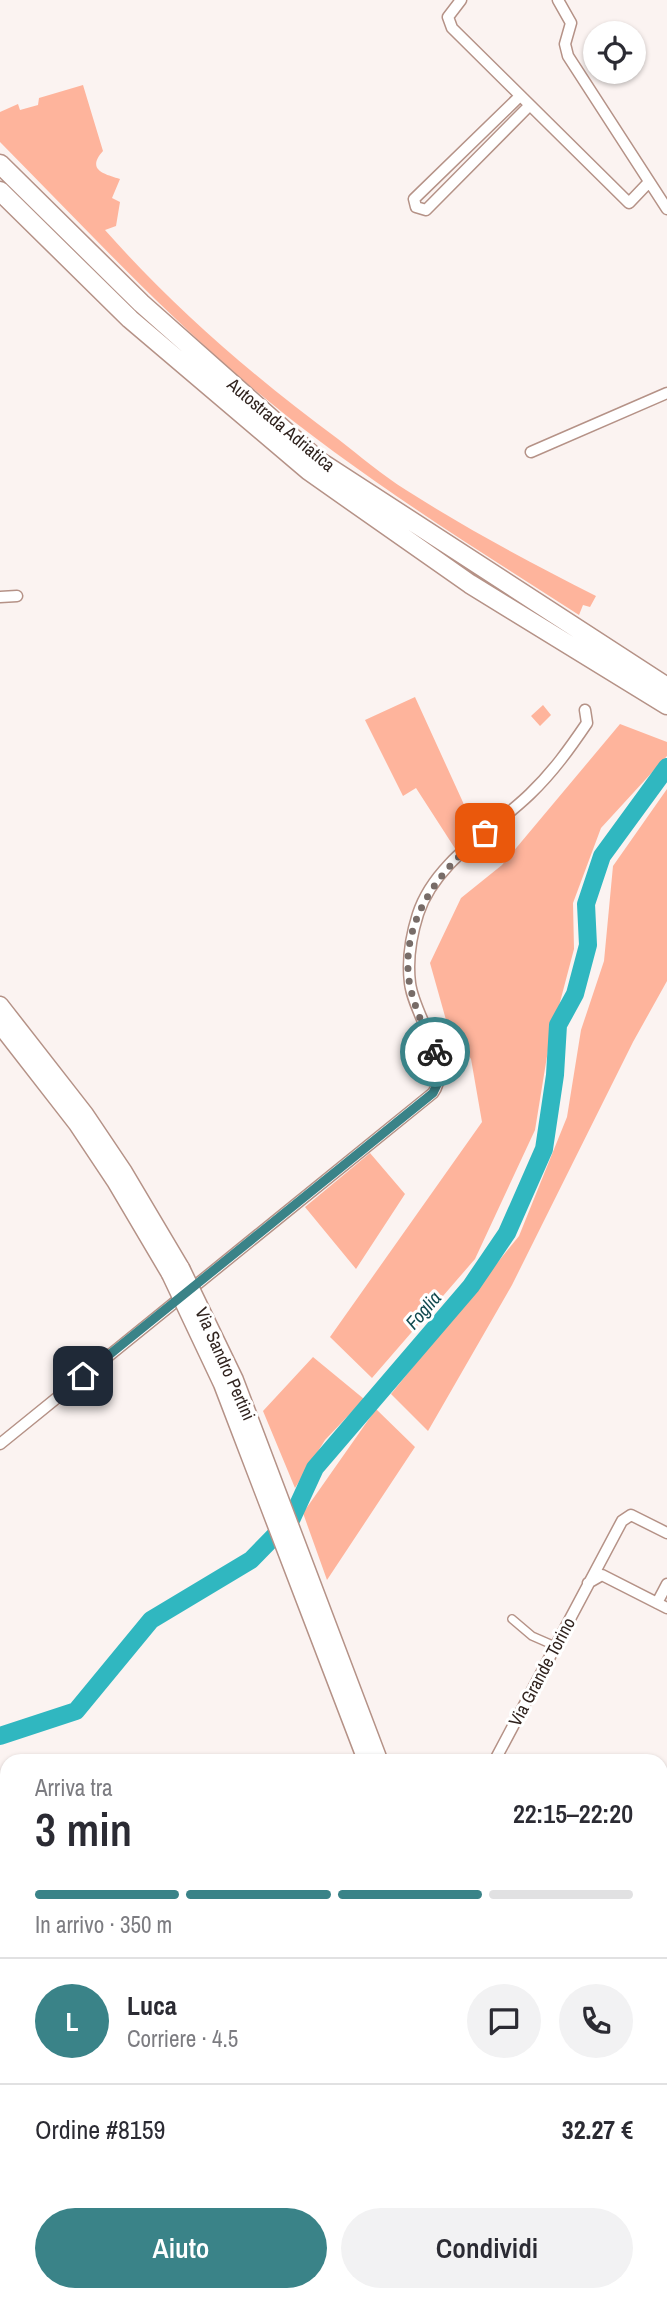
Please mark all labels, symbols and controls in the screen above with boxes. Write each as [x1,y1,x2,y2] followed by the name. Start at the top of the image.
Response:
[583,21,646,84] map controls
[583,21,646,84] button: locate
[221,371,341,477] street label: Autostrada Adriatica
[455,803,515,863] pin
[466,814,504,852] icon: bag
[400,1017,470,1087] courier
[416,1033,454,1071] icon: bike
[399,1285,447,1335] water label: Foglia
[189,1303,262,1424] street label: Via Sandro Pertini
[53,1346,113,1406] pin
[64,1357,102,1395] icon: home
[502,1613,581,1731] street label: Via Grande Torino
[35,1772,113,1803] text: Arriva tra
[513,1796,633,1831] text: 22:15–22:20
[35,1798,132,1860] text: 3 min
[35,1909,172,1940] text: In arrivo · 350 m
[467,1984,541,2058] button: chat
[559,1984,633,2058] button: phone
[127,1988,177,2023] text: Luca
[65,2004,79,2039] text: L
[127,2023,238,2054] text: Corriere · 4.5
[35,2112,165,2147] text: Ordine #8159
[562,2112,633,2147] text: 32.27 €
[35,2208,327,2288] button: Aiuto
[341,2208,633,2288] button: Condividi

